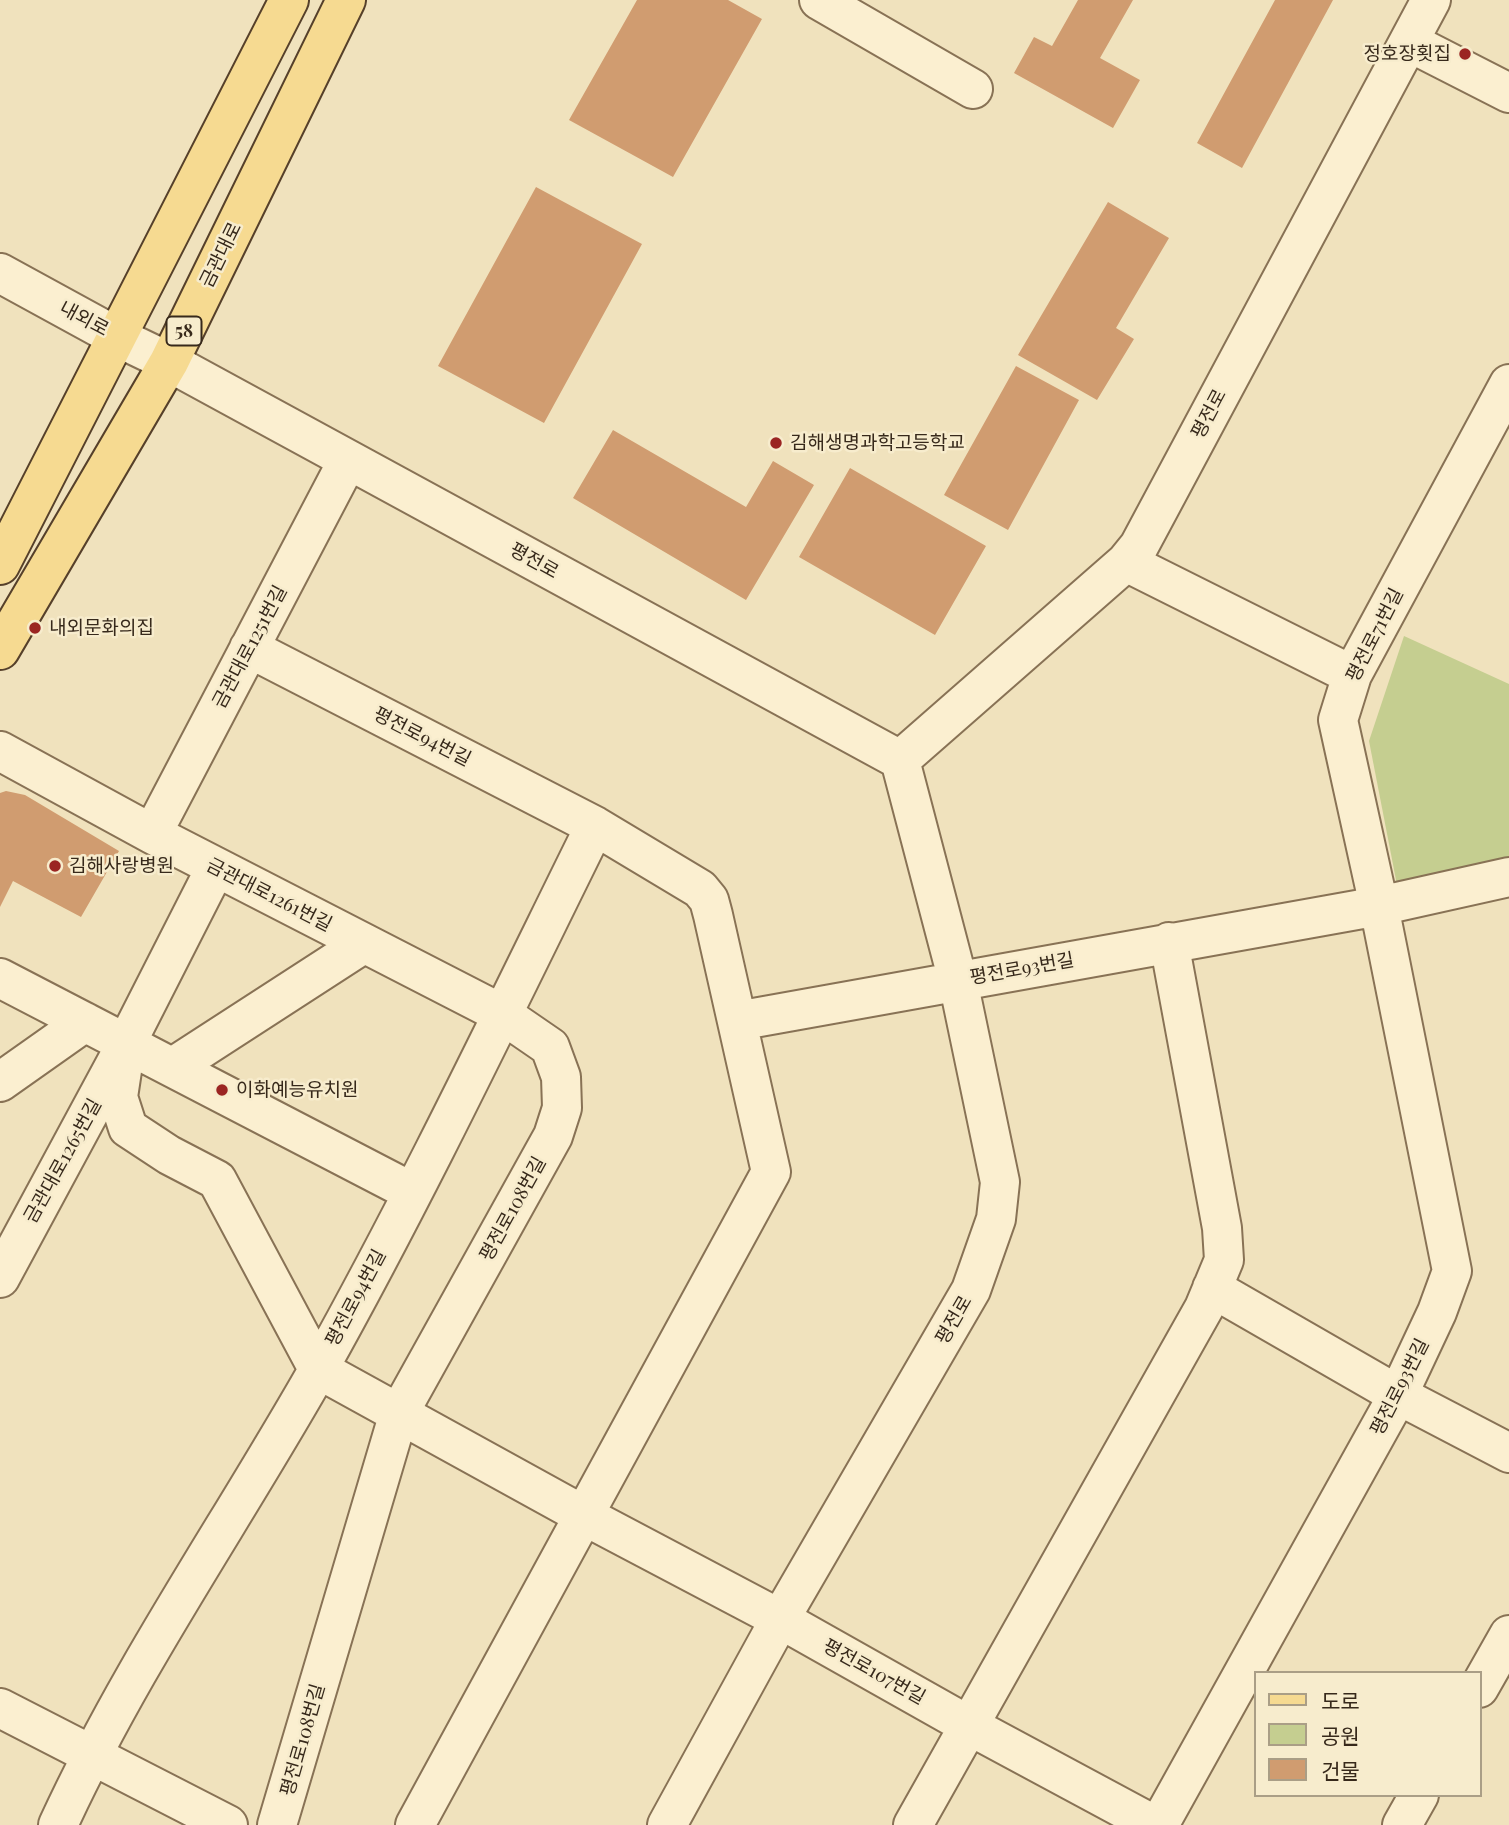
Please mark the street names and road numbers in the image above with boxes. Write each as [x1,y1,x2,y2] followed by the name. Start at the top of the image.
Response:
[195,219,247,291] street label: 금관대로
[55,297,113,341] street label: 내외로
[166,316,202,346] road number: 58
[1187,385,1231,443] street label: 평전로
[506,538,562,584] street label: 평전로
[208,582,292,712] street label: 금관대로1251번길
[1342,584,1408,686] street label: 평전로71번길
[369,703,475,771] street label: 평전로94번길
[202,854,336,936] street label: 금관대로1261번길
[968,949,1076,989] street label: 평전로93번길
[19,1095,107,1227] street label: 금관대로1265번길
[475,1153,551,1265] street label: 평전로108번길
[321,1246,391,1350] street label: 평전로94번길
[931,1292,977,1348] street label: 평전로
[1366,1335,1434,1439] street label: 평전로93번길
[819,1635,929,1709] street label: 평전로107번길
[276,1681,330,1799] street label: 평전로108번길

